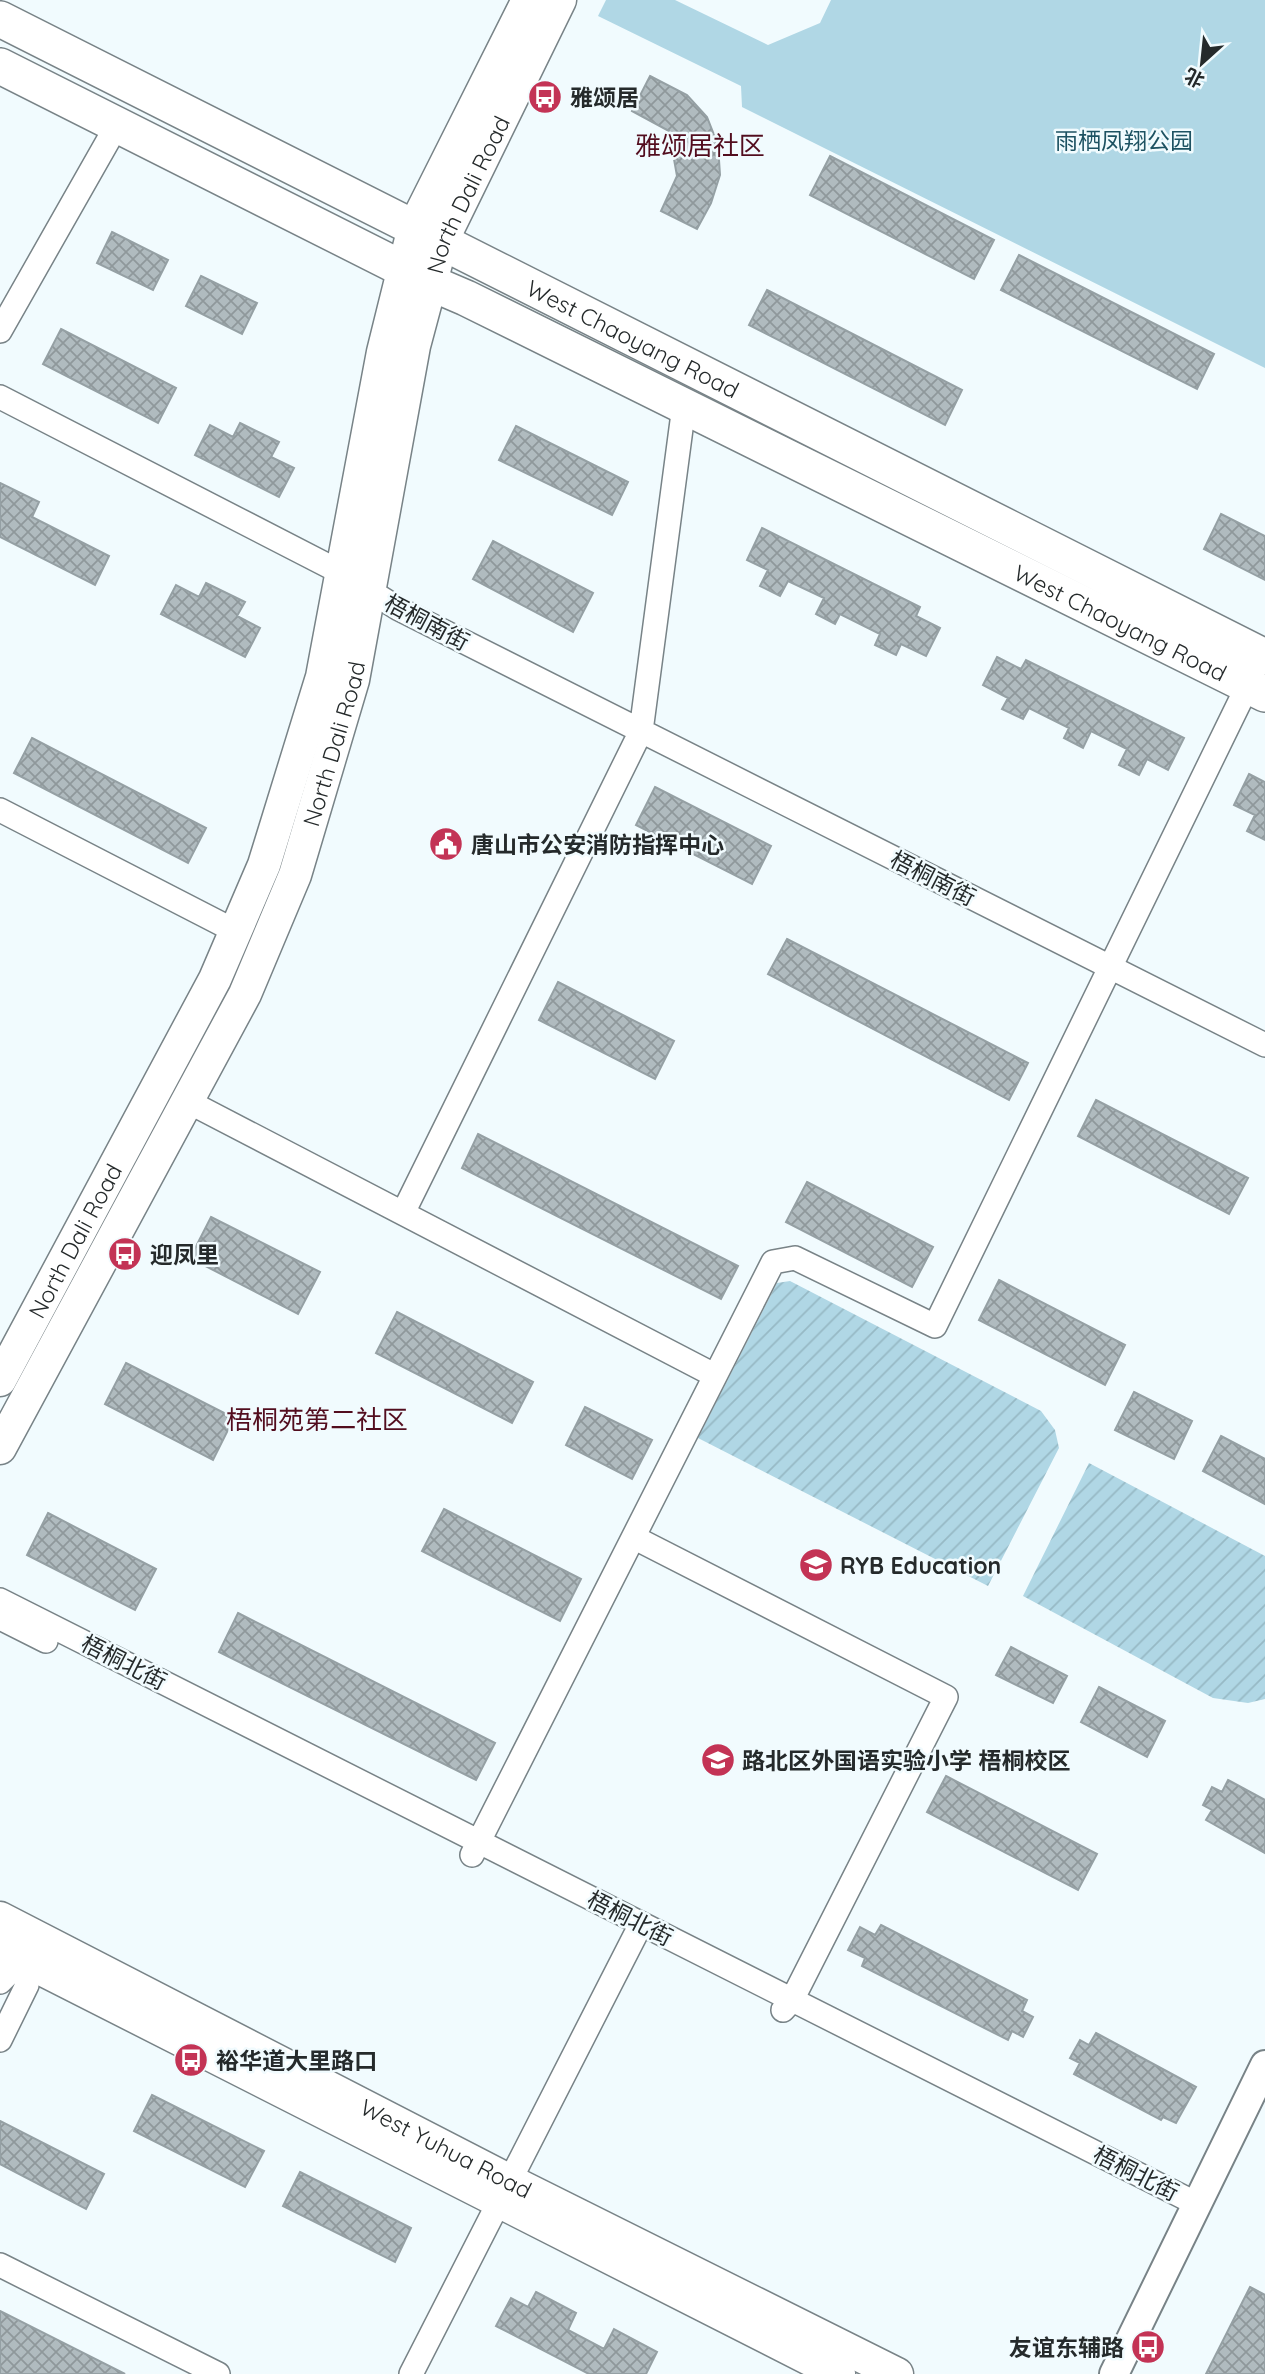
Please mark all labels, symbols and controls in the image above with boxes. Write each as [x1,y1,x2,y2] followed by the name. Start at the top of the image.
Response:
[1167,28,1237,98] north arrow
[1180,63,1208,93] text: 北
[526,78,564,116] bus stop icon: 雅颂居
[570,83,639,112] place label: 雅颂居
[419,111,516,277] street label: North Dali Road
[1055,126,1193,155] park label: 雨栖凤翔公园
[635,129,765,162] district label: 雅颂居社区
[522,273,744,404] street label: West Chaoyang Road
[1009,557,1232,687] street label: West Chaoyang Road
[380,588,474,656] street label: 梧桐南街
[296,659,371,830] street label: North Dali Road
[427,825,465,863] public building icon: 唐山市公安消防指挥中心
[471,830,724,859] place label: 唐山市公安消防指挥中心
[885,844,981,912] street label: 梧桐南街
[22,1159,128,1323] street label: North Dali Road
[106,1235,144,1273] bus stop icon: 迎凤里
[150,1240,219,1269] place label: 迎凤里
[226,1403,408,1436] district label: 梧桐苑第二社区
[797,1546,835,1584] school or university icon: RYB Education
[840,1551,1001,1580] place label: RYB Education
[76,1628,172,1696] street label: 梧桐北街
[699,1741,737,1779] school or university icon: 路北区外国语实验小学 梧桐校区
[742,1746,1070,1775] place label: 路北区外国语实验小学 梧桐校区
[582,1884,678,1952] street label: 梧桐北街
[172,2041,210,2079] bus stop icon: 裕华道大里路口
[216,2046,377,2075] place label: 裕华道大里路口
[356,2092,537,2204] street label: West Yuhua Road
[1088,2139,1184,2207] street label: 梧桐北街
[1129,2328,1167,2366] bus stop icon: 友谊东辅路
[1009,2333,1124,2362] place label: 友谊东辅路

